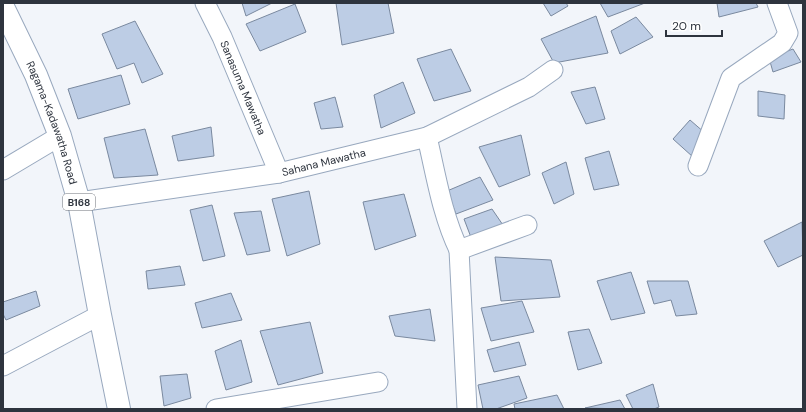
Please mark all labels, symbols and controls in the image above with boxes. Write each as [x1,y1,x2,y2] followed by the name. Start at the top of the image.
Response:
[666,12,722,38] scale bar
[672,18,701,34] text: 20 m
[217,38,269,137] street label: Sanasuma Mawatha
[23,59,81,186] street label: Ragama-Kadawatha Road
[280,145,367,179] street label: Sahana Mawatha
[63,194,95,210] road number: B168

